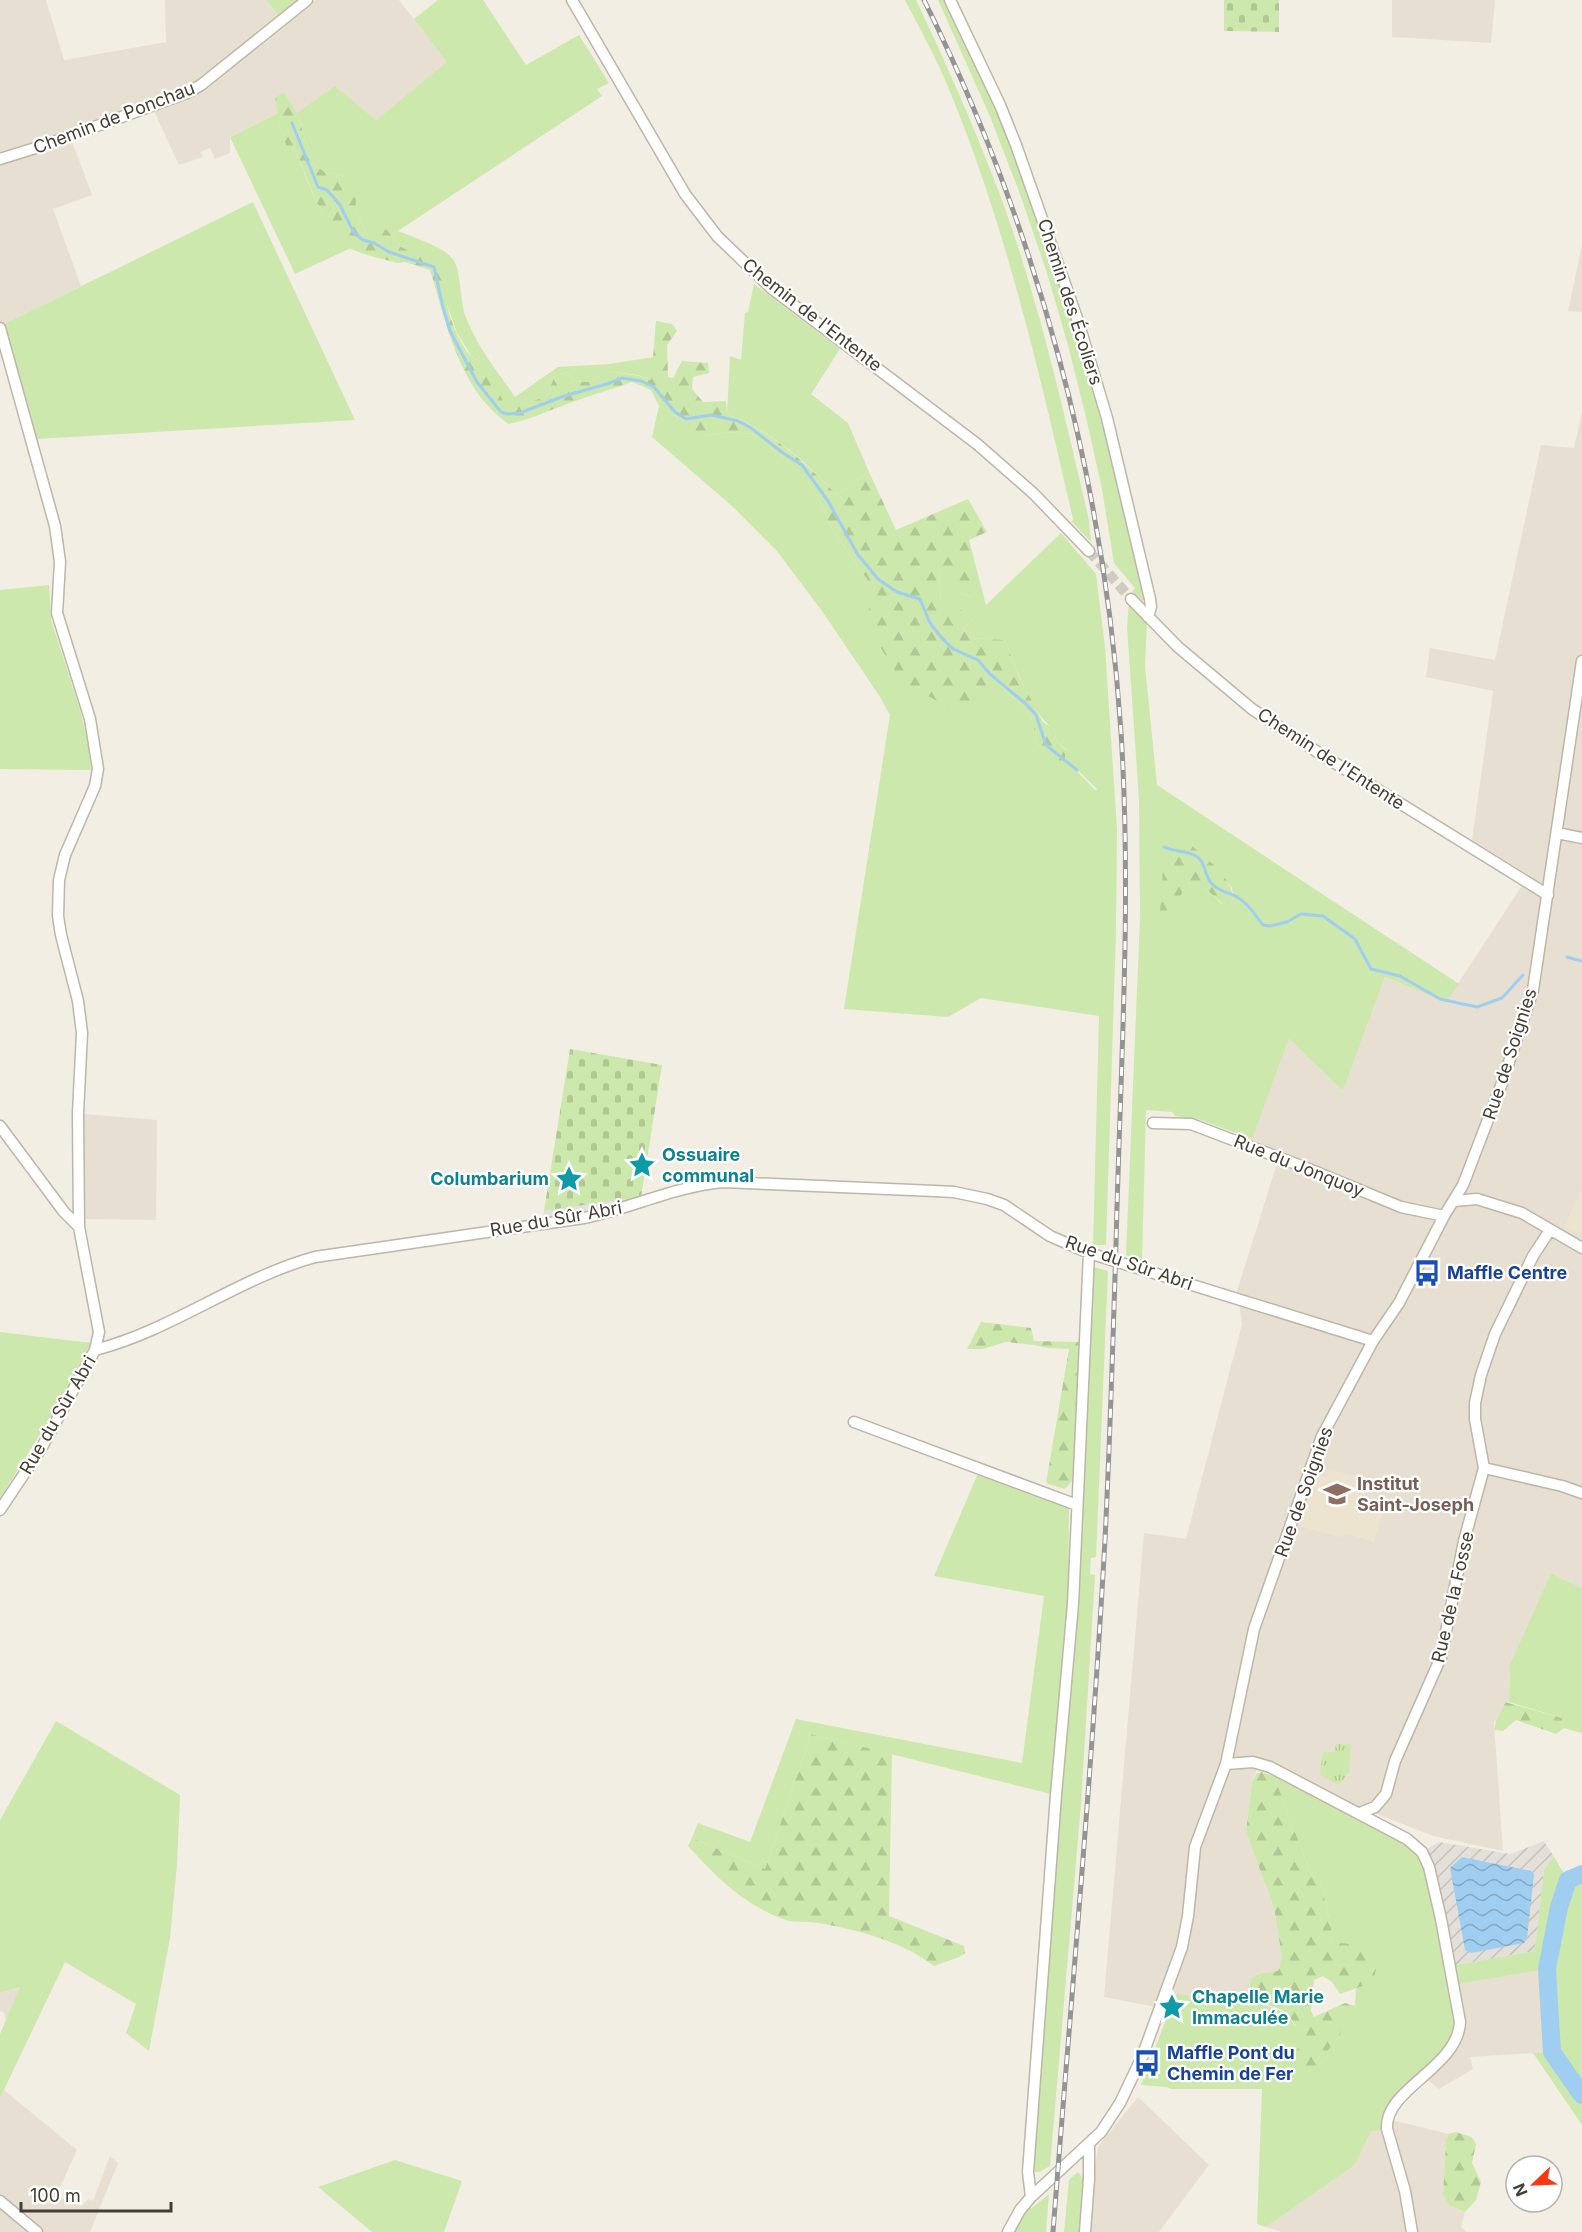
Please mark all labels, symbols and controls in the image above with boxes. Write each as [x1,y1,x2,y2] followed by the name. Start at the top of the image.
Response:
[30,77,197,158] street label: Chemin de Ponchau
[1034,216,1108,388] street label: Chemin des Écoliers
[738,254,886,376] street label: Chemin de l'Entente
[1254,703,1409,814] street label: Chemin de l'Entente
[1478,985,1541,1122] street label: Rue de Soignies
[1231,1130,1367,1201] street label: Rue du Jonquoy
[662,1144,754,1186] place label: Ossuaire communal
[627,1150,657,1180] place icon: Ossuaire communal
[554,1164,584,1194] place icon: Columbarium
[430,1168,549,1189] place label: Columbarium
[488,1197,623,1240] street label: Rue du Sûr Abri
[1063,1231,1196,1294] street label: Rue du Sûr Abri
[1412,1258,1442,1288] bus stop icon: Maffle Centre
[1447,1262,1567,1283] place label: Maffle Centre
[15,1352,100,1478] street label: Rue du Sûr Abri
[1270,1424,1337,1560] street label: Rue de Soignies
[1357,1473,1474,1515] place label: Institut Saint-Joseph
[1322,1479,1352,1509] school or university icon: Institut Saint-Joseph
[1427,1529,1478,1665] street label: Rue de la Fosse
[1192,1986,1324,2028] place label: Chapelle Marie Immaculée
[1157,1992,1187,2022] place icon: Chapelle Marie Immaculée
[1167,2042,1295,2084] place label: Maffle Pont du Chemin de Fer
[1132,2048,1162,2078] bus stop icon: Maffle Pont du Chemin de Fer
[1504,2154,1564,2214] north arrow
[21,2175,171,2213] scale bar
[1509,2180,1532,2199] text: N
[30,2185,81,2206] text: 100 m

